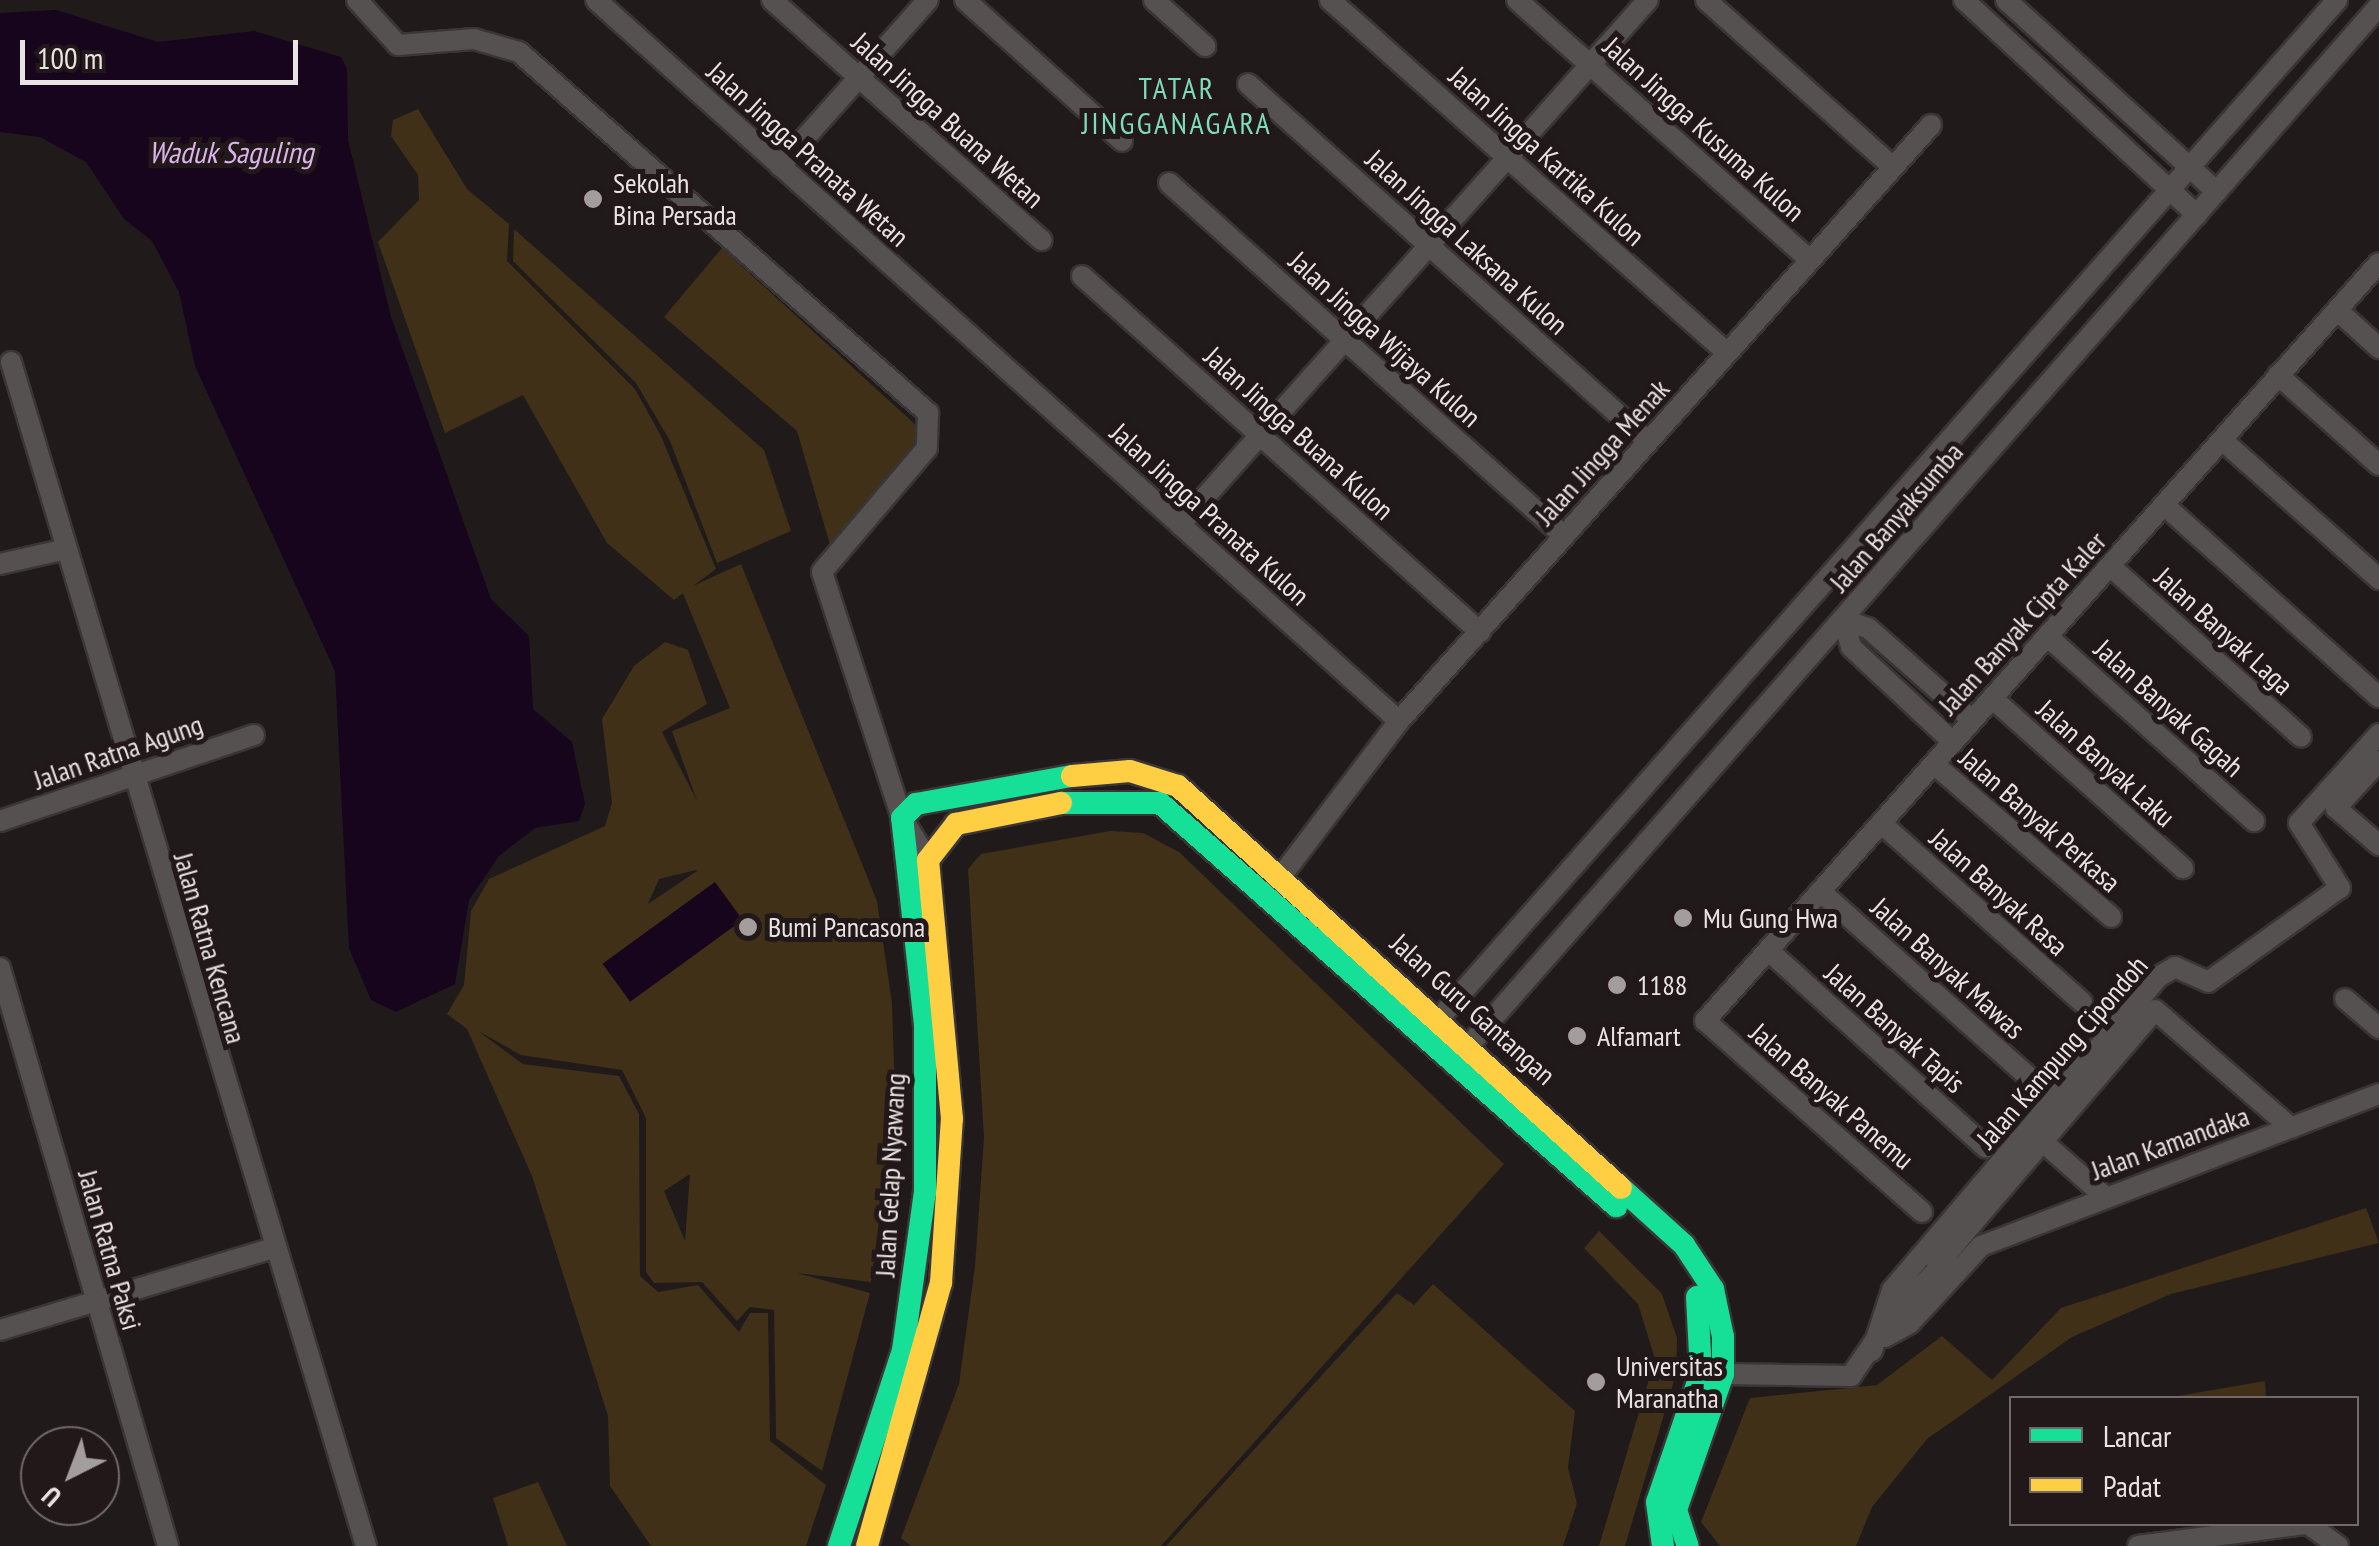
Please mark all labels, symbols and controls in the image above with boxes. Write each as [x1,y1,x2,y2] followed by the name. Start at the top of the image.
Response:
[25,20,302,82] scale bar
[845,25,1051,215] street label: Jalan Jingga Buana Wetan
[1597,30,1811,228] street label: Jalan Jingga Kusuma Kulon
[37,38,103,77] text: 100 m
[700,55,916,253] street label: Jalan Jingga Pranata Wetan
[1442,59,1652,253] street label: Jalan Jingga Kartika Kulon
[1082,70,1272,140] district label: TATAR JINGGANAGARA
[148,134,314,170] water label: Waduk Saguling
[1359,143,1575,341] street label: Jalan Jingga Laksana Kulon
[613,166,737,232] place label: Sekolah Bina Persada
[582,188,604,210] marker: Sekolah Bina Persada
[1282,244,1488,434] street label: Jalan Jingga Wijaya Kulon
[1198,339,1400,527] street label: Jalan Jingga Buana Kulon
[1528,372,1676,532] street label: Jalan Jingga Menak
[1104,416,1316,612] street label: Jalan Jingga Pranata Kulon
[1822,436,1970,598] street label: Jalan Banyaksumba
[1931,524,2113,722] street label: Jalan Banyak Cipta Kaler
[2148,560,2300,702] street label: Jalan Banyak Laga
[2087,632,2251,784] street label: Jalan Banyak Gagah
[2030,692,2182,834] street label: Jalan Banyak Laku
[29,707,207,797] street label: Jalan Ratna Agung
[1952,741,2128,899] street label: Jalan Banyak Perkasa
[1923,821,2075,963] street label: Jalan Banyak Rasa
[167,849,253,1047] street label: Jalan Ratna Kencana
[1864,890,2032,1046] street label: Jalan Banyak Mawas
[1703,901,1838,935] place label: Mu Gung Hwa
[1672,907,1694,929] marker: Mu Gung Hwa
[768,910,925,944] place label: Bumi Pancasona
[737,916,759,938] marker: Bumi Pancasona
[1384,926,1562,1092] street label: Jalan Guru Gantangan
[1970,949,2154,1155] street label: Jalan Kampung Cipondoh
[1818,956,1972,1100] street label: Jalan Banyak Tapis
[1637,968,1687,1002] place label: 1188
[1606,974,1628,996] marker: 1188
[1743,1016,1921,1176] street label: Jalan Banyak Panemu
[1597,1019,1681,1053] place label: Alfamart
[1566,1025,1588,1047] marker: Alfamart
[868,1072,912,1278] street label: Jalan Gelap Nyawang
[2087,1099,2253,1187] street label: Jalan Kamandaka
[71,1166,149,1334] street label: Jalan Ratna Paksi
[1616,1349,1723,1415] place label: Universitas Maranatha
[1585,1371,1607,1393] marker: Universitas Maranatha
[2009,1396,2359,1526] legend
[2103,1416,2171,1455] text: Lancar
[20,1426,120,1526] north arrow
[2103,1466,2161,1505] text: Padat
[33,1479,69,1516] text: U

